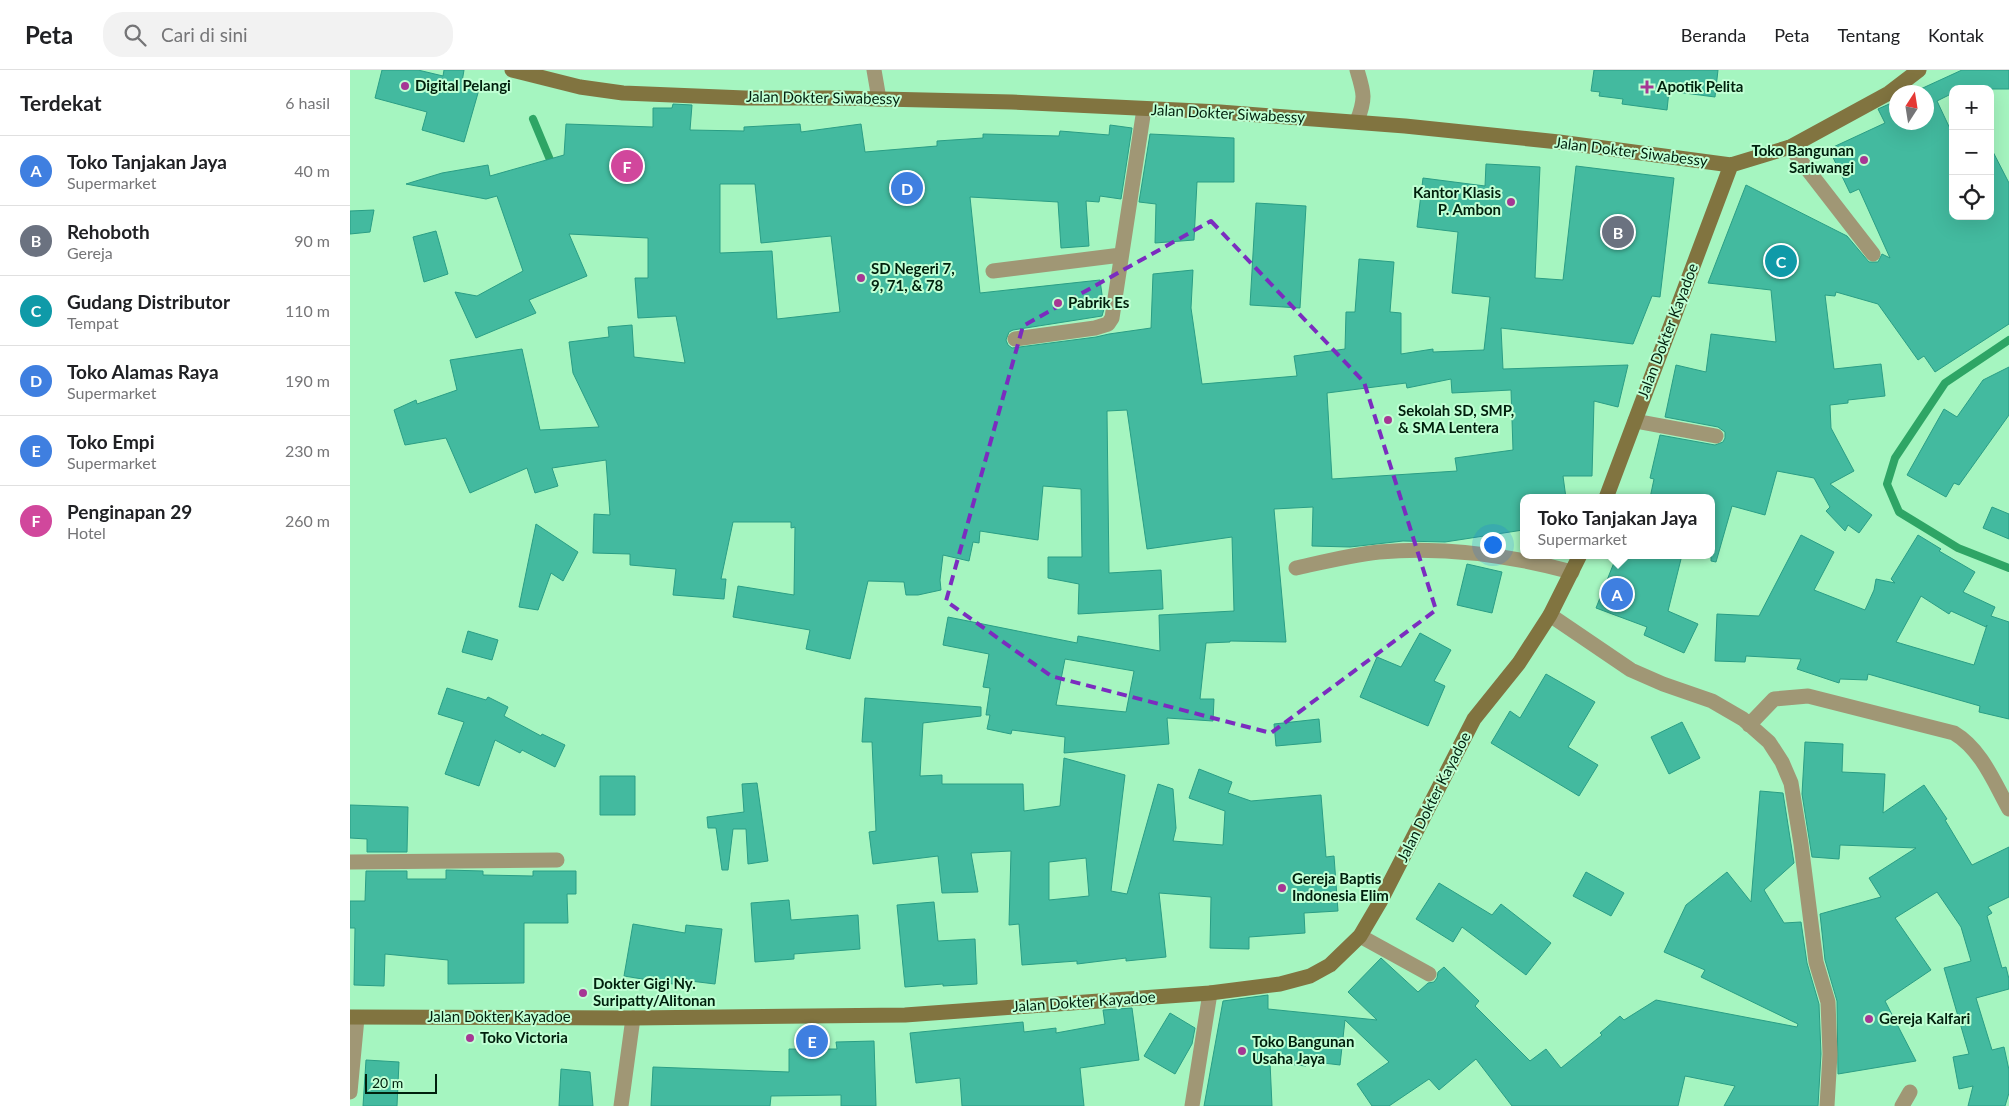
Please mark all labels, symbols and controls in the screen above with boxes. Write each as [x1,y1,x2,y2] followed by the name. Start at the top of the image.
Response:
[103,12,453,57] search box
[25,20,73,49] text: Peta
[121,21,149,49] icon: search
[161,23,248,46] text: Cari di sini
[1681,24,1746,46] text: Beranda
[1774,24,1809,46] text: Peta
[1837,24,1900,46] text: Tentang
[1928,24,1984,46] text: Kontak
[415,76,511,94] place label: Digital Pelangi
[1656,77,1743,95] place label: Apotik Pelita
[399,80,411,92] marker: Digital Pelangi
[1641,81,1653,93] marker: Apotik Pelita
[1889,85,1934,130] north arrow
[1949,85,1994,220] map controls
[1949,85,1994,130] button: +
[746,87,900,107] street label: Jalan Dokter Siwabessy
[20,90,102,115] text: Terdekat
[285,93,330,112] text: 6 hasil
[1151,100,1306,126] street label: Jalan Dokter Siwabessy
[1949,130,1994,175] button: −
[1554,133,1709,169] street label: Jalan Dokter Siwabessy
[1752,141,1854,176] place label: Toko Bangunan Sariwangi
[611,147,643,185] pin: F
[67,150,227,173] text: Toko Tanjakan Jaya
[1858,154,1870,166] marker: Toko Bangunan Sariwangi
[30,161,42,180] text: A
[294,161,330,180] text: 40 m
[891,169,923,207] pin: D
[67,173,156,192] text: Supermarket
[1949,175,1994,220] button: locate
[1413,183,1501,218] place label: Kantor Klasis P. Ambon
[1505,196,1517,208] marker: Kantor Klasis P. Ambon
[1602,213,1634,251] pin: B
[67,220,150,243] text: Rehoboth
[31,231,41,250] text: B
[294,231,330,250] text: 90 m
[1765,242,1797,280] pin: C
[67,243,113,262] text: Gereja
[871,259,955,294] place label: SD Negeri 7, 9, 71, & 78
[1633,260,1701,401] street label: Jalan Dokter Kayadoe
[855,272,867,284] marker: SD Negeri 7, 9, 71, & 78
[67,290,230,313] text: Gudang Distributor
[1068,293,1130,311] place label: Pabrik Es
[1052,297,1064,309] marker: Pabrik Es
[31,301,41,320] text: C
[285,301,330,320] text: 110 m
[67,313,119,332] text: Tempat
[67,360,219,383] text: Toko Alamas Raya
[30,371,42,390] text: D
[285,371,330,390] text: 190 m
[67,383,156,402] text: Supermarket
[1398,401,1514,436] place label: Sekolah SD, SMP, & SMA Lentera
[1382,414,1394,426] marker: Sekolah SD, SMP, & SMA Lentera
[67,430,154,453] text: Toko Empi
[31,441,41,460] text: E
[285,441,330,460] text: 230 m
[67,453,156,472] text: Supermarket
[1520,494,1715,559] popup
[67,500,192,523] text: Penginapan 29
[1538,506,1698,529] text: Toko Tanjakan Jaya
[31,511,41,530] text: F
[285,511,330,530] text: 260 m
[67,523,106,542] text: Hotel
[1538,529,1627,548] text: Supermarket
[1480,532,1506,558] your location
[1601,575,1633,613] pin: A
[1393,729,1474,865] street label: Jalan Dokter Kayadoe
[1292,869,1389,904] place label: Gereja Baptis Indonesia Elim
[1276,882,1288,894] marker: Gereja Baptis Indonesia Elim
[593,974,716,1009] place label: Dokter Gigi Ny. Suripatty/Alitonan
[577,987,589,999] marker: Dokter Gigi Ny. Suripatty/Alitonan
[1012,987,1156,1015] street label: Jalan Dokter Kayadoe
[427,1007,571,1025] street label: Jalan Dokter Kayadoe
[1879,1009,1970,1027] place label: Gereja Kalfari
[1863,1013,1875,1025] marker: Gereja Kalfari
[796,1022,828,1060] pin: E
[480,1028,568,1046] place label: Toko Victoria
[464,1032,476,1044] marker: Toko Victoria
[1252,1032,1354,1067] place label: Toko Bangunan Usaha Jaya
[1236,1045,1248,1057] marker: Toko Bangunan Usaha Jaya
[365,1071,438,1094] scale bar
[372,1074,403,1091] text: 20 m

